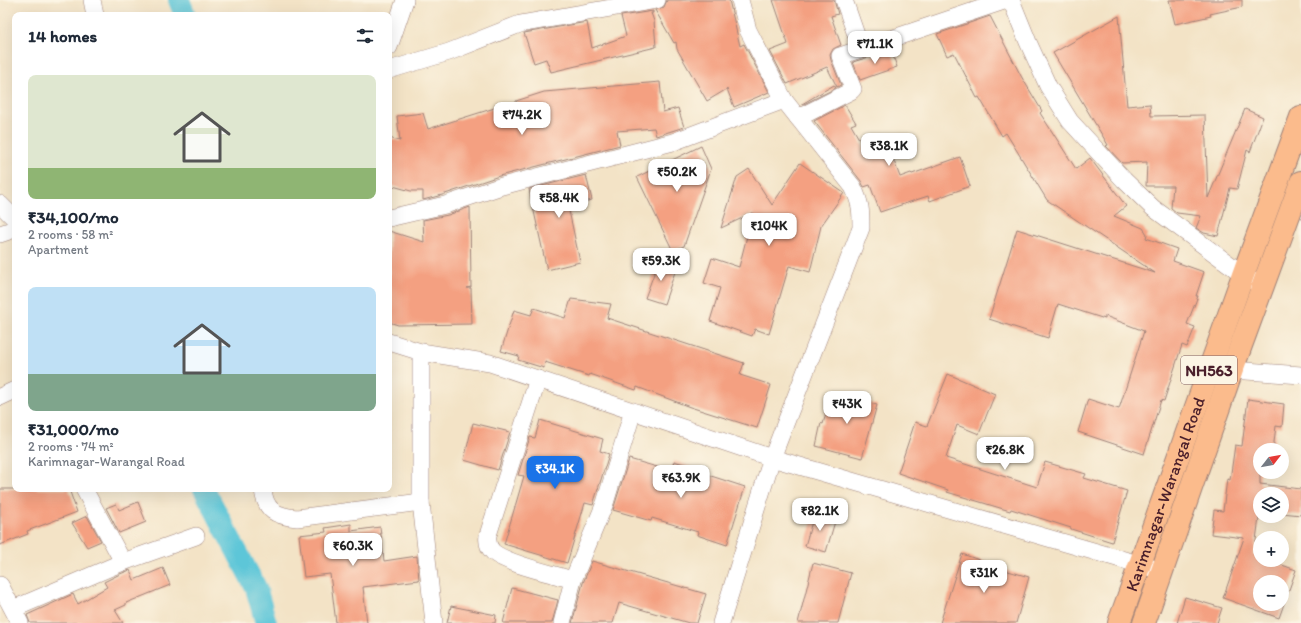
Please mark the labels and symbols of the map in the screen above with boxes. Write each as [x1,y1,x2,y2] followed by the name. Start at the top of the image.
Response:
[842,31,908,65] pin: ₹71.1K
[489,102,555,136] pin: ₹74.2K
[856,133,922,167] pin: ₹38.1K
[644,159,710,193] pin: ₹50.2K
[526,185,592,219] pin: ₹58.4K
[741,213,797,247] pin: ₹104K
[628,248,694,282] pin: ₹59.3K
[1181,356,1237,384] road number: NH563
[823,391,871,425] pin: ₹43K
[1121,393,1209,594] street label: Karimnagar-Warangal Road
[972,437,1038,471] pin: ₹26.8K
[1253,443,1289,479] north arrow
[522,456,588,490] pin: ₹34.1K
[648,465,714,499] pin: ₹63.9K
[787,498,853,532] pin: ₹82.1K
[320,533,386,567] pin: ₹60.3K
[960,560,1008,594] pin: ₹31K

